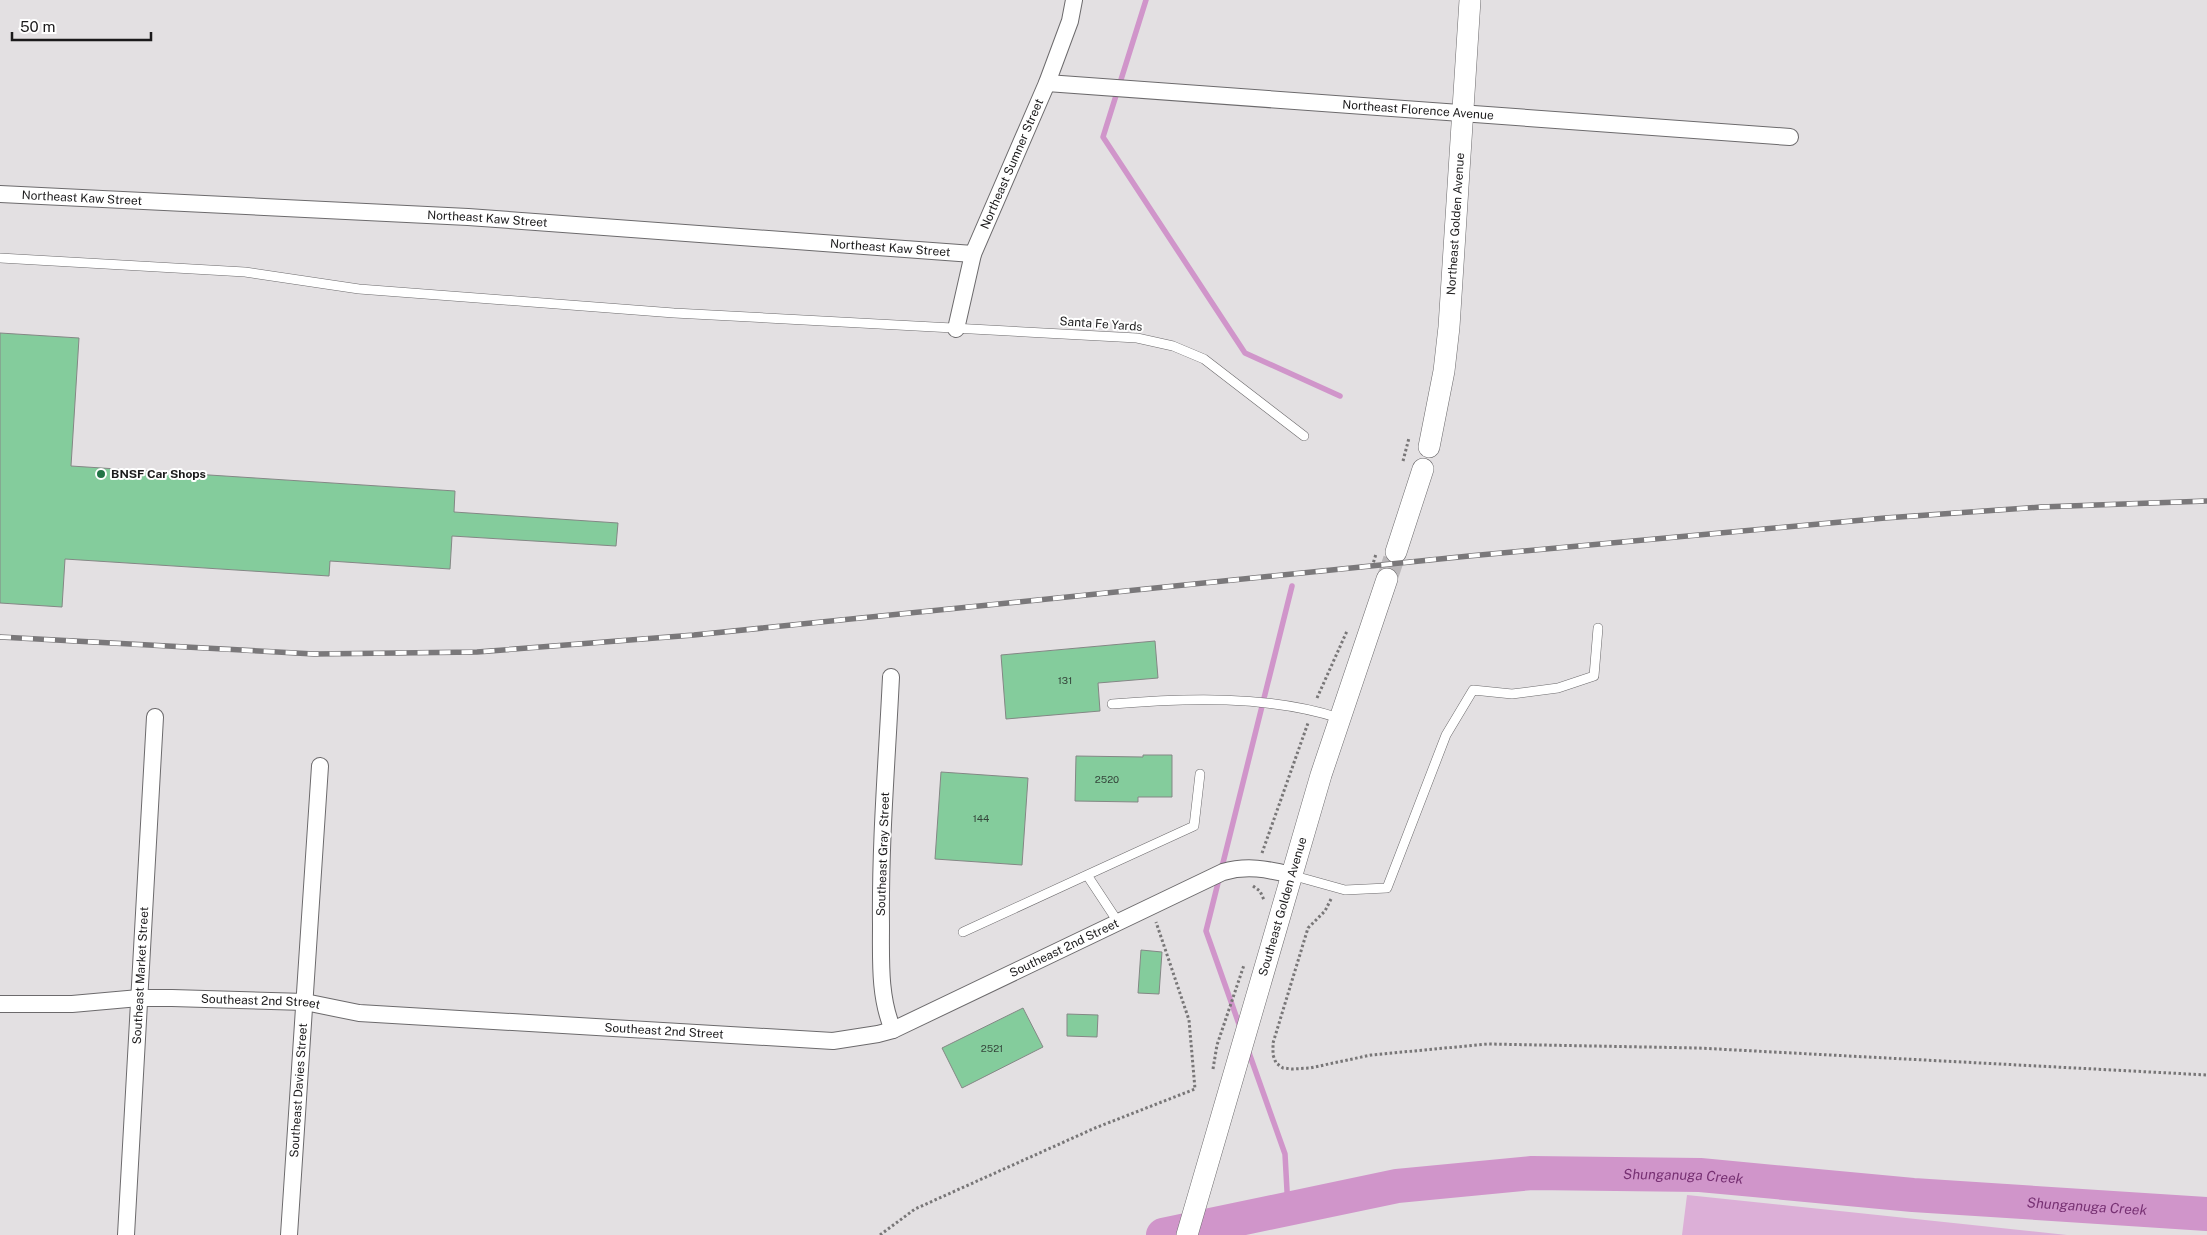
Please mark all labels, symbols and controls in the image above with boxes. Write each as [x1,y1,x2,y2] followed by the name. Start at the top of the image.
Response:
[12,10,151,42] scale bar
[20,18,55,35] text: 50 m
[978,96,1046,231] street label: Northeast Sumner Street
[1342,97,1494,122] street label: Northeast Florence Avenue
[1444,152,1467,296] street label: Northeast Golden Avenue
[21,188,143,208] street label: Northeast Kaw Street
[427,208,548,230] street label: Northeast Kaw Street
[830,237,951,259] street label: Northeast Kaw Street
[1059,314,1143,334] street label: Santa Fe Yards
[111,467,206,481] place label: BNSF Car Shops
[95,468,107,480] marker: BNSF Car Shops
[1058,674,1072,686] house number: 131
[1095,773,1119,785] house number: 2520
[874,791,892,916] street label: Southeast Gray Street
[973,812,989,824] house number: 144
[1256,835,1310,978] street label: Southeast Golden Avenue
[130,906,151,1045] street label: Southeast Market Street
[1007,916,1121,980] street label: Southeast 2nd Street
[201,992,322,1012] street label: Southeast 2nd Street
[604,1021,724,1042] street label: Southeast 2nd Street
[287,1022,310,1158] street label: Southeast Davies Street
[981,1042,1003,1054] house number: 2521
[1623,1166,1744,1187] water label: Shunganuga Creek
[2026,1194,2148,1218] water label: Shunganuga Creek

